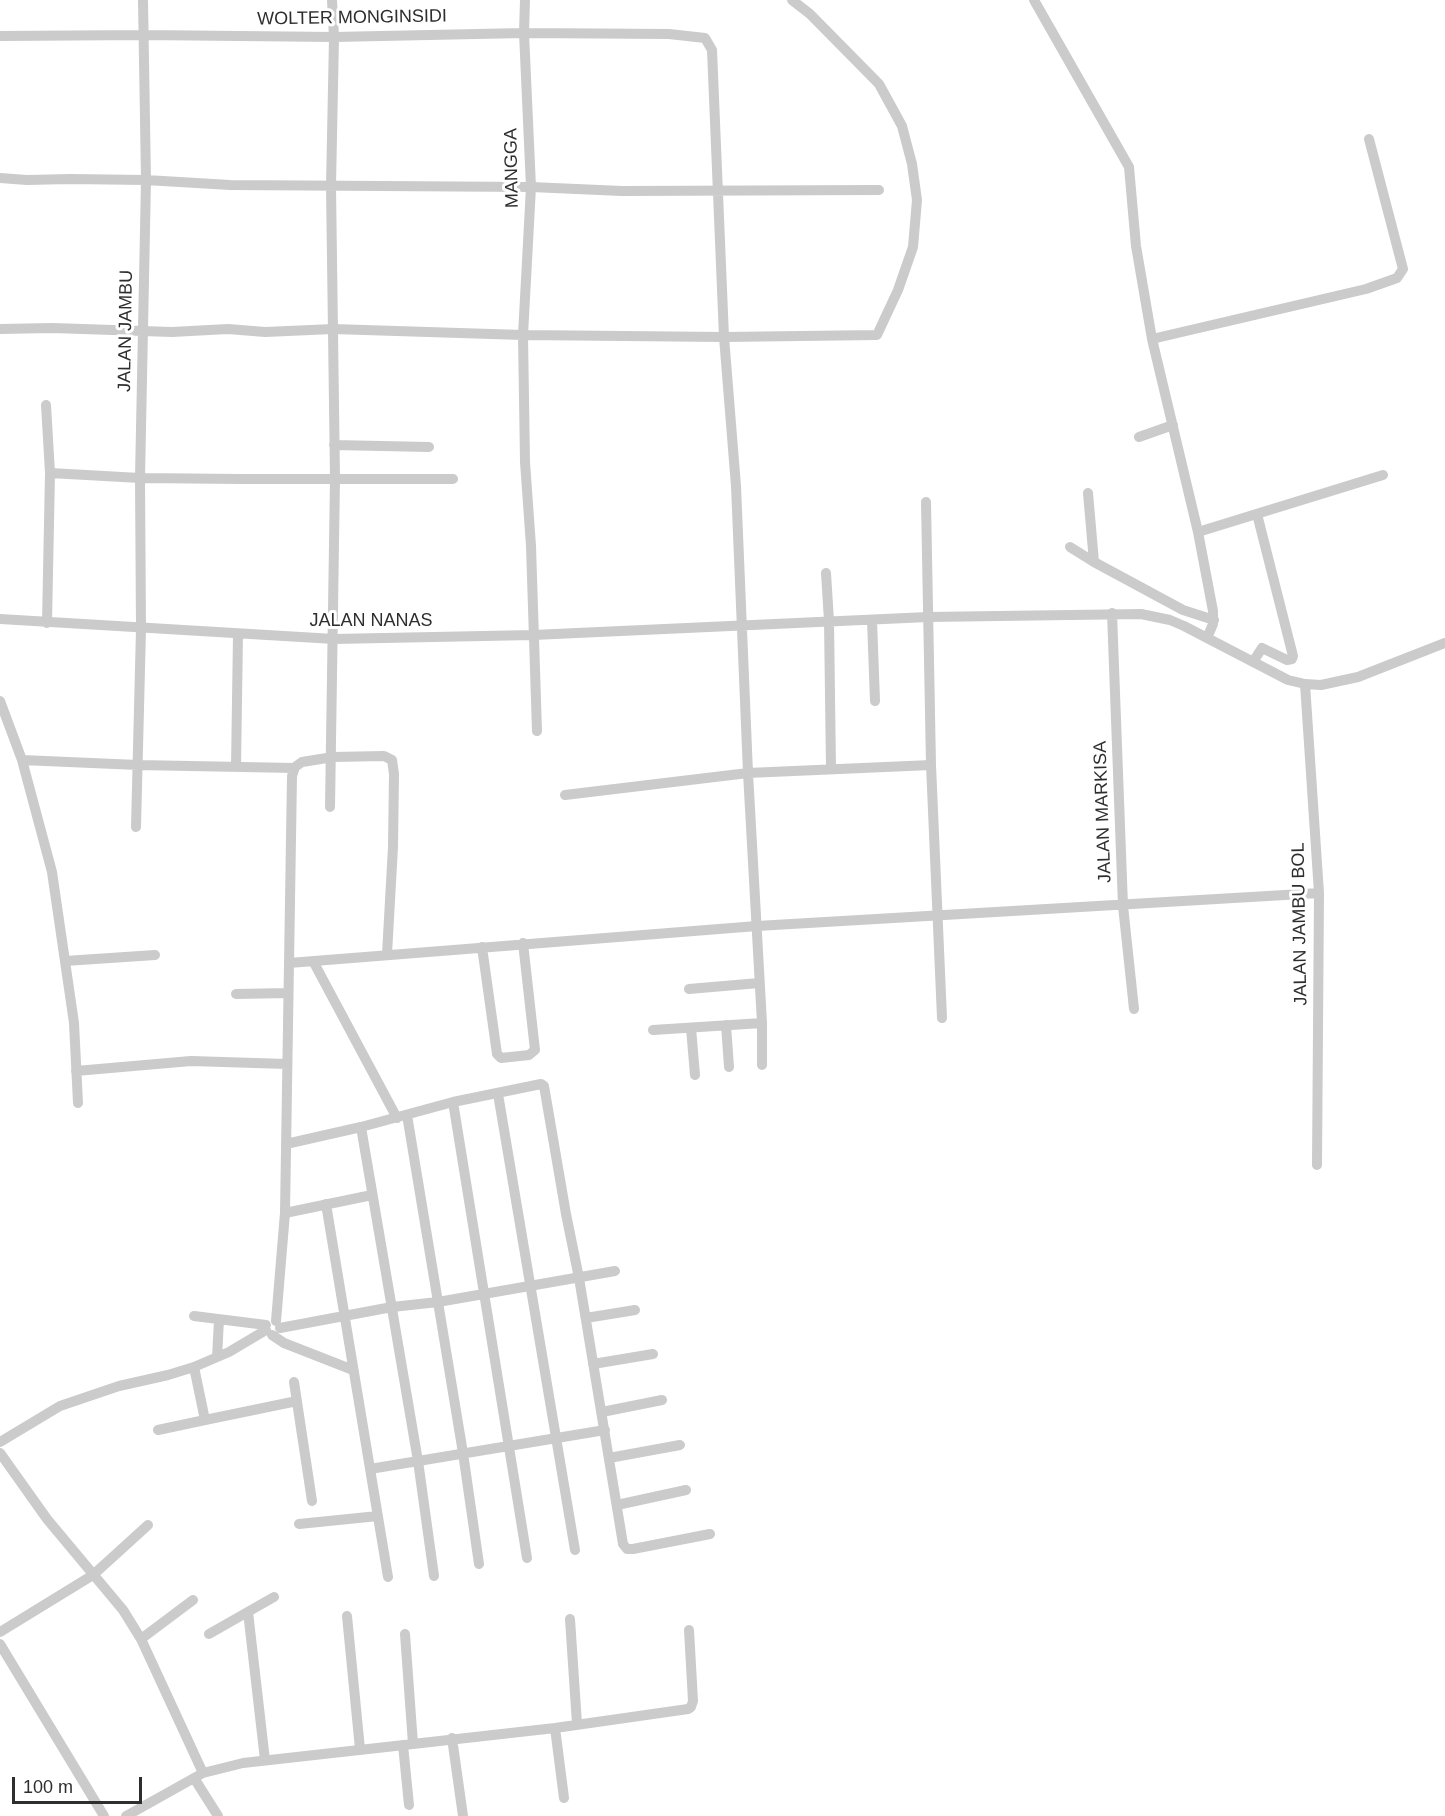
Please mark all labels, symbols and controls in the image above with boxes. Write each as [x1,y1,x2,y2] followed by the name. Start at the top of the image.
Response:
[257,6,447,30] street label: WOLTER MONGINSIDI
[501,128,523,208] street label: MANGGA
[114,270,138,392] street label: JALAN JAMBU
[309,610,433,632] street label: JALAN NANAS
[1090,741,1116,883] street label: JALAN MARKISA
[1288,842,1312,1006] street label: JALAN JAMBU BOL
[15,1765,146,1803] scale bar
[23,1777,73,1797] text: 100 m

